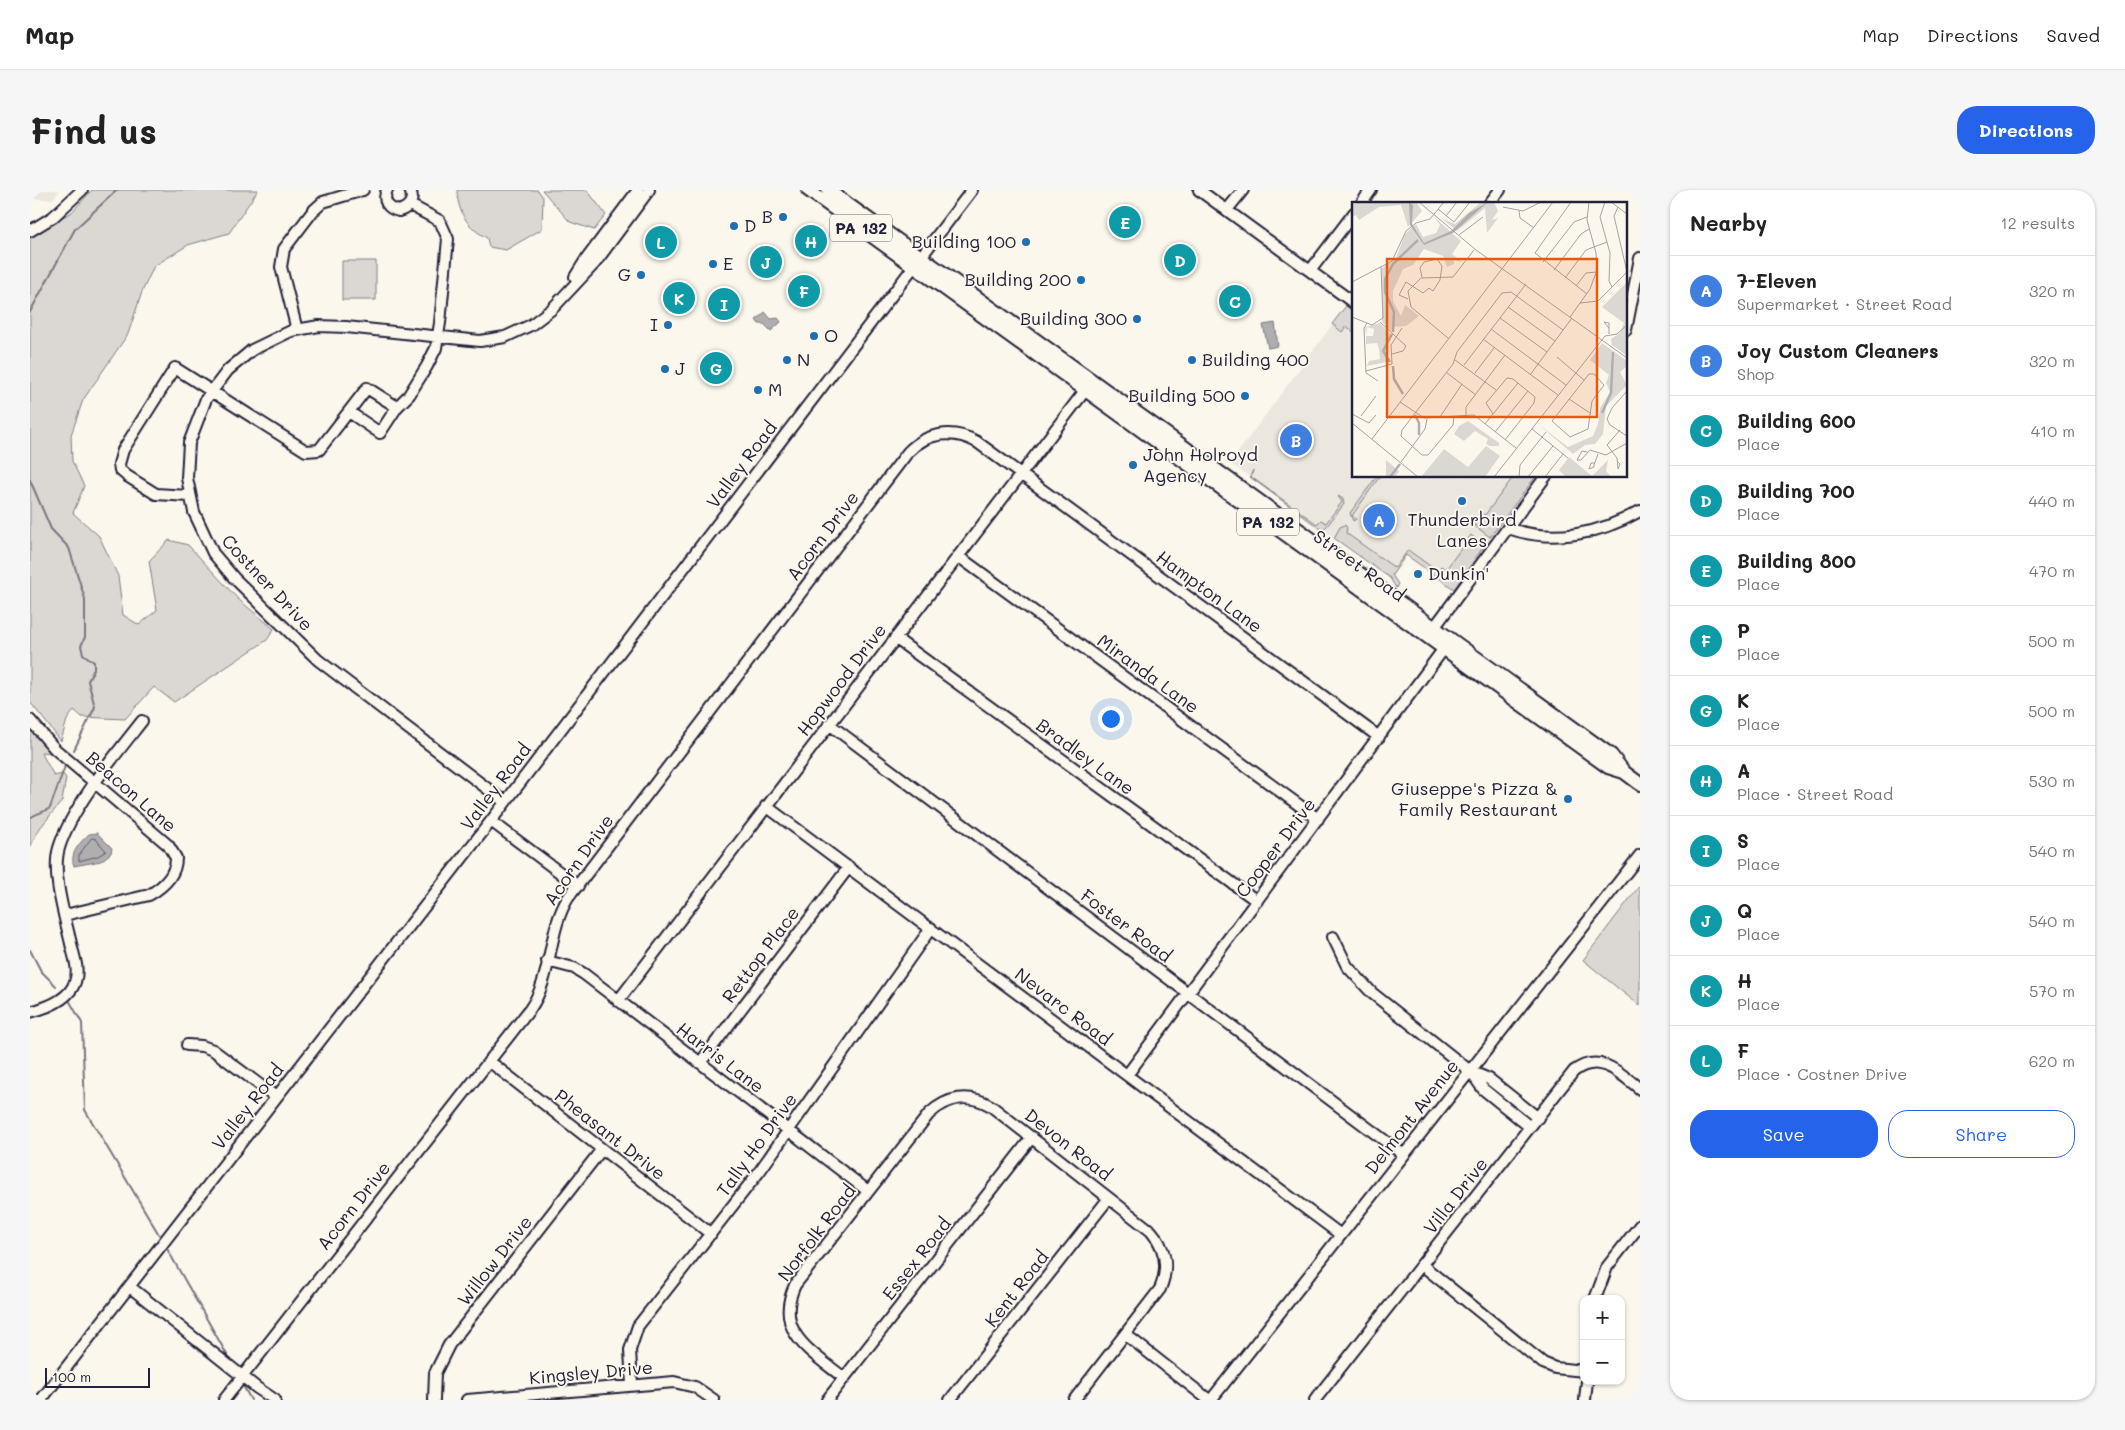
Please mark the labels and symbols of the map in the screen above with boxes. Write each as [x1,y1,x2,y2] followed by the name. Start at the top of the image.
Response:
[1352,202,1628,478] inset map
[1109,203,1141,241] pin: E
[762,204,773,228] place label: B
[777,211,789,223] marker: B
[744,213,756,237] place label: D
[830,214,892,242] road number: PA 132
[728,220,740,232] marker: D
[795,222,827,260] pin: H
[645,223,677,261] pin: L
[912,229,1016,253] place label: Building 100
[1020,236,1032,248] marker: Building 100
[1164,241,1196,279] pin: D
[750,243,782,281] pin: J
[723,251,733,275] place label: E
[707,258,719,270] marker: E
[618,262,631,286] place label: G
[965,267,1071,291] place label: Building 200
[635,269,647,281] marker: G
[788,272,820,310] pin: F
[1075,274,1087,286] marker: Building 200
[663,279,695,317] pin: K
[1219,282,1251,320] pin: C
[708,285,740,323] pin: I
[1020,306,1127,330] place label: Building 300
[650,312,658,336] place label: I
[1131,313,1143,325] marker: Building 300
[662,319,674,331] marker: I
[824,323,838,347] place label: O
[808,330,820,342] marker: O
[797,347,810,371] place label: N
[1202,347,1309,371] place label: Building 400
[700,349,732,387] pin: G
[781,354,793,366] marker: N
[1186,354,1198,366] marker: Building 400
[675,356,685,380] place label: J
[659,363,671,375] marker: J
[768,377,782,401] place label: M
[1128,383,1235,407] place label: Building 500
[752,384,764,396] marker: M
[1239,390,1251,402] marker: Building 500
[701,416,782,513] street label: Valley Road
[1280,421,1312,459] pin: B
[1143,442,1258,487] place label: John Holroyd Agency
[1127,459,1139,471] marker: John Holroyd Agency
[781,486,864,585] street label: Acorn Drive
[1456,495,1468,507] marker: Thunderbird Lanes
[1363,501,1395,539] pin: A
[1407,507,1517,552] place label: Thunderbird Lanes
[1237,508,1299,536] road number: PA 132
[1309,524,1410,607] street label: Street Road
[217,529,319,636] street label: Costner Drive
[1152,545,1267,638] street label: Hampton Lane
[1428,561,1489,585] place label: Dunkin'
[1412,568,1424,580] marker: Dunkin'
[791,618,891,740] street label: Hopwood Drive
[1093,628,1204,718] street label: Miranda Lane
[1098,706,1124,732] your location
[1032,713,1139,800] street label: Bradley Lane
[455,738,536,835] street label: Valley Road
[81,745,182,837] street label: Beacon Lane
[1391,776,1558,821] place label: Giuseppe's Pizza & Family Restaurant
[1230,793,1321,902] street label: Cooper Drive
[1562,793,1574,805] marker: Giuseppe's Pizza & Family Restaurant
[538,809,618,910] street label: Acorn Drive
[1076,883,1177,967] street label: Foster Road
[716,901,804,1007] street label: Rettop Place
[1010,962,1117,1051] street label: Nevarc Road
[672,1016,769,1098] street label: Harris Lane
[1359,1054,1463,1179] street label: Delmont Avenue
[206,1058,288,1154] street label: Valley Road
[550,1083,671,1185] street label: Pheasant Drive
[711,1088,802,1201] street label: Tally Ho Drive
[1020,1103,1117,1186] street label: Devon Road
[1418,1152,1493,1238] street label: Villa Drive
[311,1156,395,1255] street label: Acorn Drive
[772,1179,860,1286] street label: Norfolk Road
[451,1210,537,1310] street label: Willow Drive
[876,1212,956,1305] street label: Essex Road
[979,1245,1054,1331] street label: Kent Road
[528,1355,654,1389] street label: Kingsley Drive
[45,1365,150,1388] scale bar

